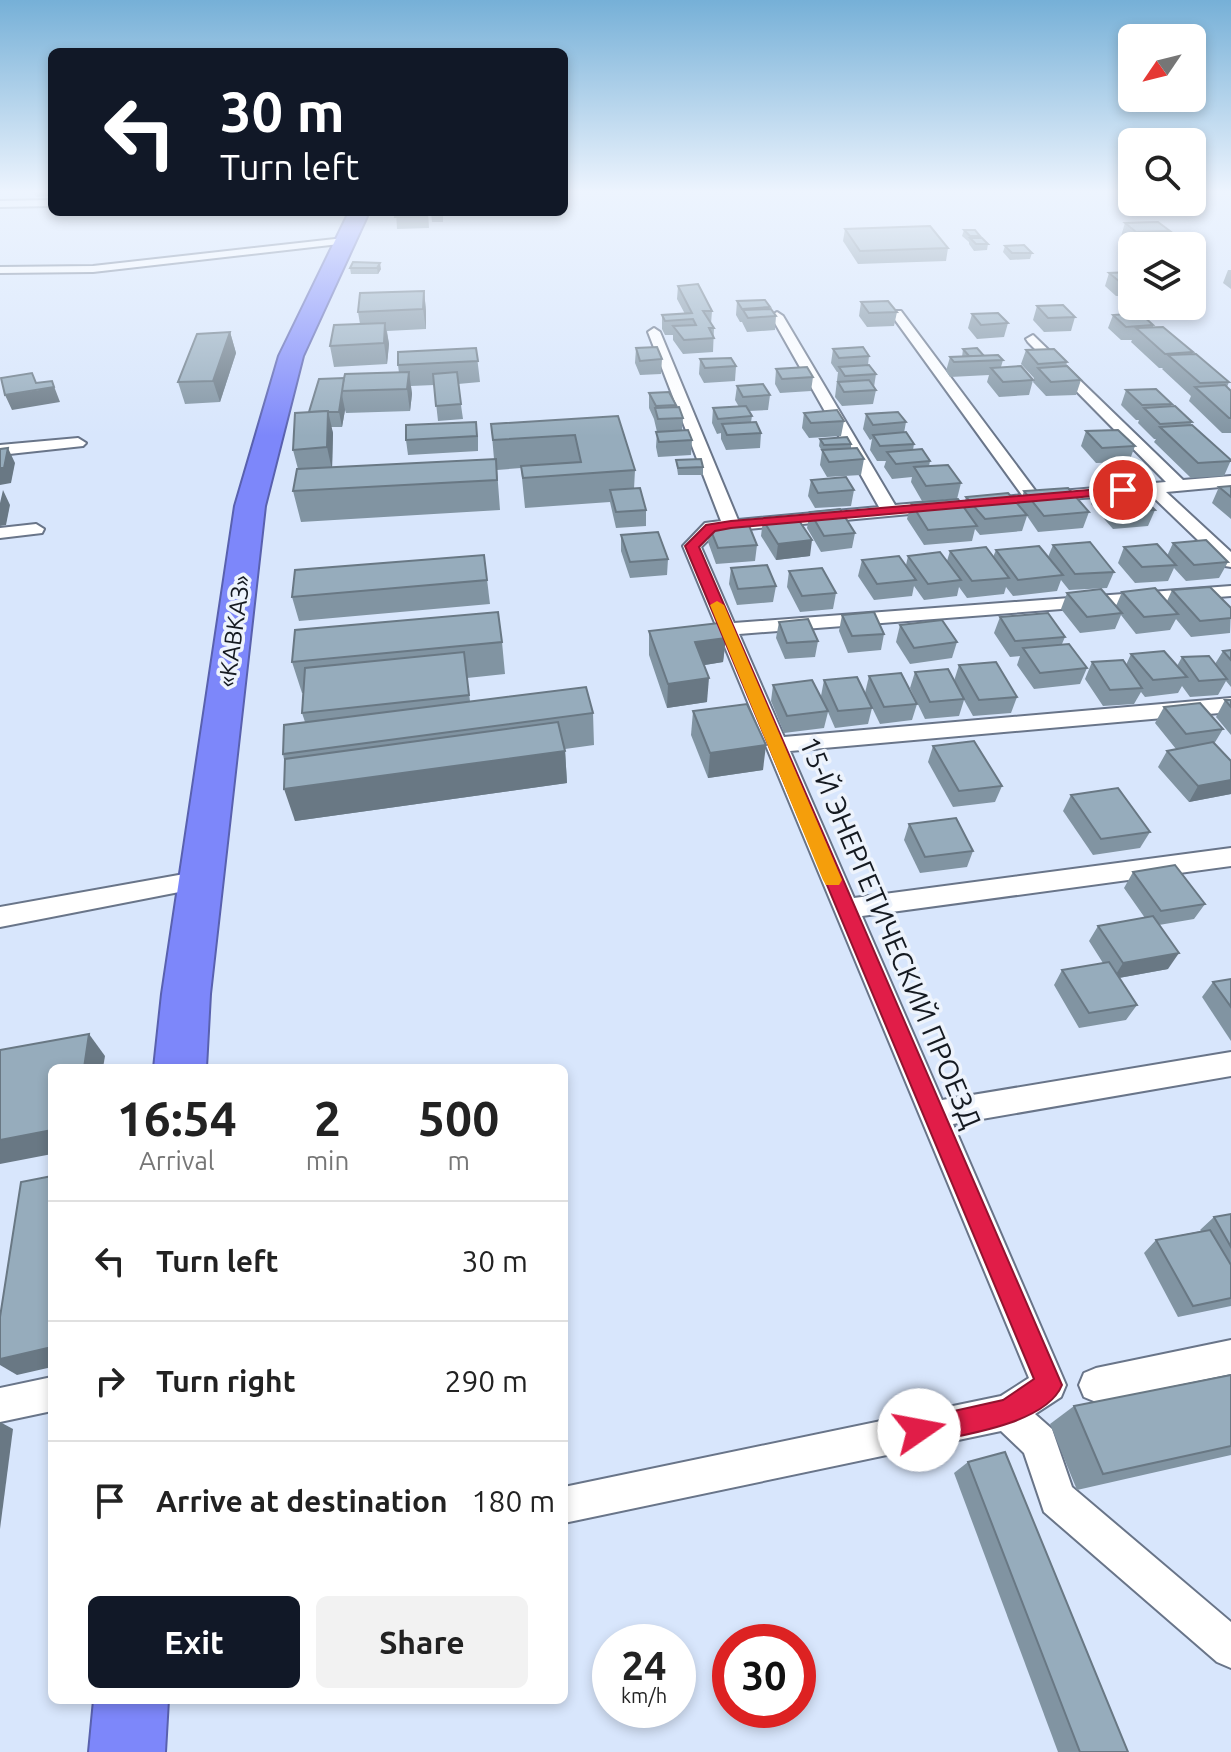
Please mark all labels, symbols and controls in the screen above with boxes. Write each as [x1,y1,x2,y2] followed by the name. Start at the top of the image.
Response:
[1118,24,1206,112] north arrow
[1118,24,1206,320] map controls
[88,80,192,184] icon: left
[220,80,345,143] text: 30 m
[1118,128,1206,216] button: search
[220,146,359,187] text: Turn left
[1118,232,1206,320] button: layers
[1089,456,1157,524] pin
[1101,468,1145,512] icon: arrive
[213,573,255,689] street label: «КАВКАЗ»
[794,732,988,1132] street label: 15-Й ЭНЕРГЕТИЧЕСКИЙ ПРОЕЗД
[117,1091,237,1145] text: 16:54
[314,1091,341,1145] text: 2
[418,1091,499,1145] text: 500
[139,1146,215,1175] text: Arrival
[306,1146,349,1175] text: min
[447,1146,470,1175] text: m
[88,1239,132,1283] icon: left
[156,1244,278,1278] text: Turn left
[461,1244,528,1278] text: 30 m
[88,1359,132,1403] icon: right
[156,1364,296,1398] text: Turn right
[444,1364,528,1398] text: 290 m
[877,1388,961,1472] position arrow
[88,1479,132,1523] icon: arrive
[156,1484,448,1518] text: Arrive at destination
[472,1484,555,1518] text: 180 m
[88,1596,300,1688] button: Exit
[316,1596,528,1688] button: Share
[712,1624,816,1728] speed limit sign: 30
[621,1643,667,1688] text: 24
[621,1684,667,1707] text: km/h

